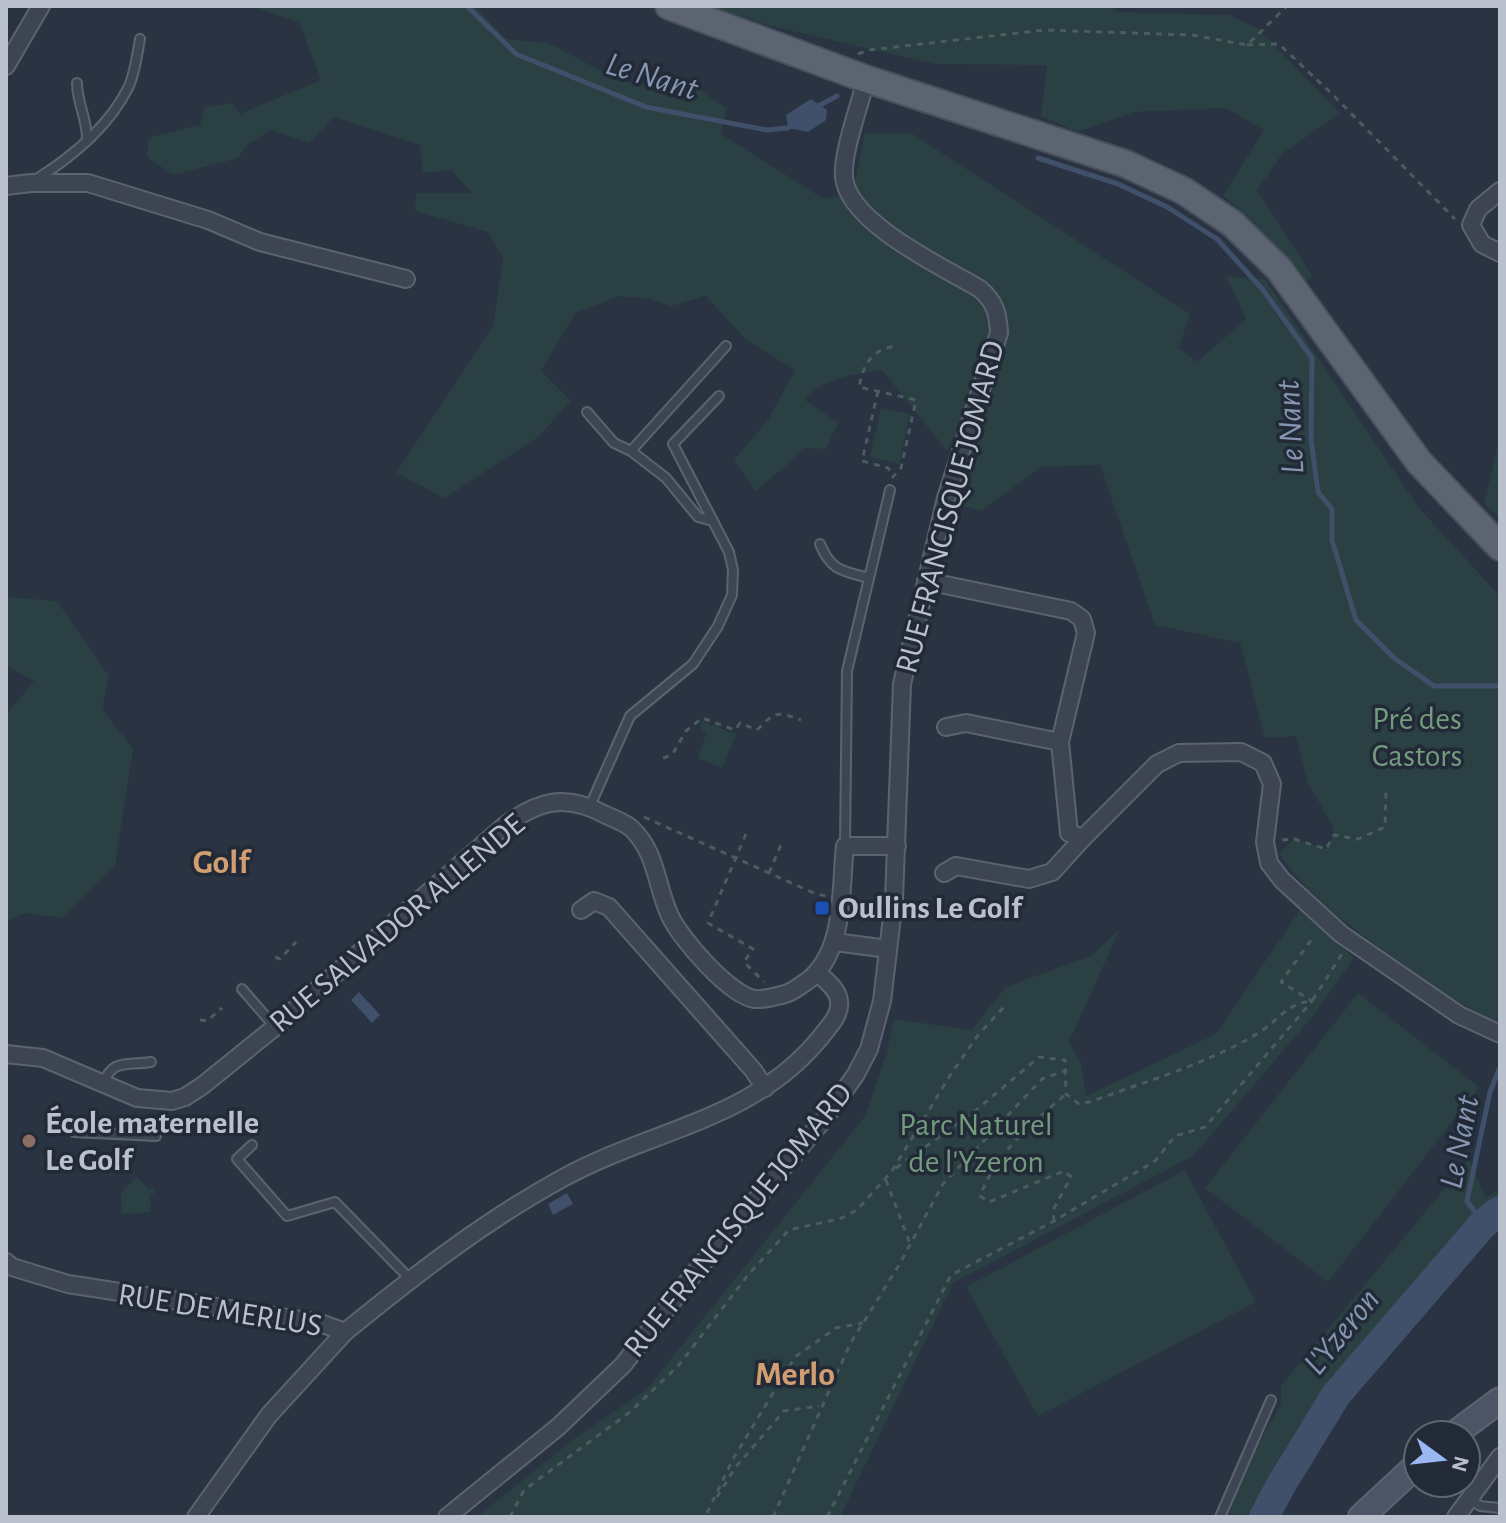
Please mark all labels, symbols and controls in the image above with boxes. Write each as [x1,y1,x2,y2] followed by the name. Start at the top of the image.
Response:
[602,47,703,107] water label: Le Nant
[890,337,1010,677] street label: RUE FRANCISQUE JOMARD
[1272,378,1310,475] water label: Le Nant
[1372,703,1462,772] park label: Pré des Castors
[264,807,530,1039] street label: RUE SALVADOR ALLENDE
[193,846,252,880] district label: Golf
[838,892,1024,924] place label: Oullins Le Golf
[813,899,831,917] marker: Oullins Le Golf
[618,1077,858,1363] street label: RUE FRANCISQUE JOMARD
[1434,1092,1486,1192] water label: Le Nant
[45,1105,259,1176] place label: École maternelle Le Golf
[899,1109,1053,1178] park label: Parc Naturel de l'Yzeron
[20,1132,38,1150] marker: École maternelle Le Golf
[116,1278,324,1342] street label: RUE DE MERLUS
[1297,1283,1387,1381] water label: L'Yzeron
[755,1358,835,1392] district label: Merlo
[1402,1419,1482,1499] north arrow
[1448,1454,1473,1474] text: N

